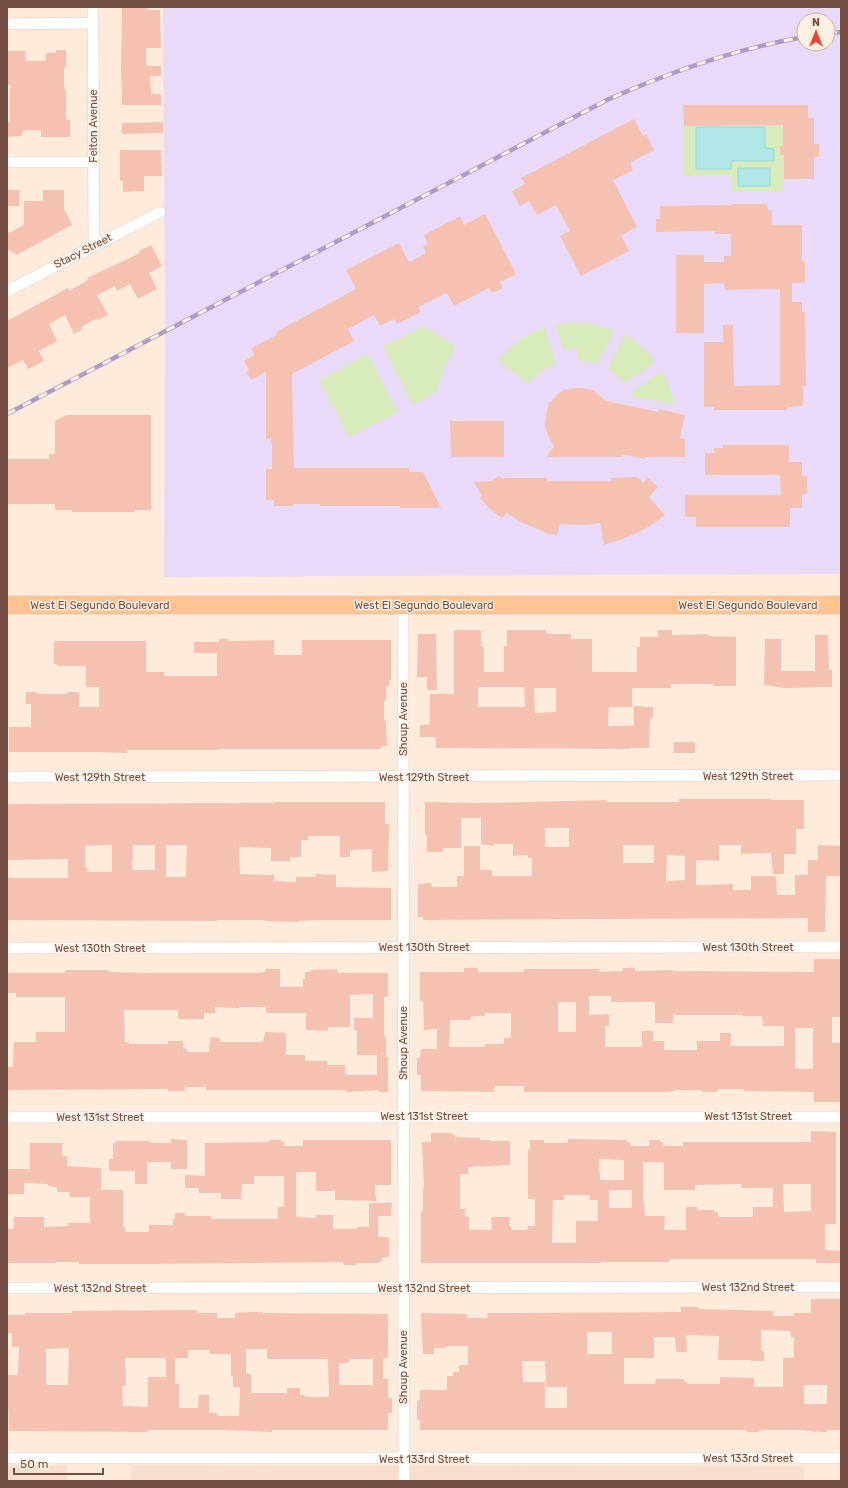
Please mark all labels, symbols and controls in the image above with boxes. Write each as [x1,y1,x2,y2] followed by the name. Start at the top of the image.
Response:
[796,12,836,52] north arrow
[812,16,820,29] text: N
[87,89,100,163] street label: Felton Avenue
[52,231,115,271] street label: Stacy Street
[30,599,170,612] street label: West El Segundo Boulevard
[354,599,494,612] street label: West El Segundo Boulevard
[678,599,818,612] street label: West El Segundo Boulevard
[397,682,410,756] street label: Shoup Avenue
[703,770,794,783] street label: West 129th Street
[55,771,146,784] street label: West 129th Street
[379,771,470,784] street label: West 129th Street
[378,941,470,954] street label: West 130th Street
[702,941,794,954] street label: West 130th Street
[54,942,146,955] street label: West 130th Street
[397,1006,410,1080] street label: Shoup Avenue
[380,1110,468,1123] street label: West 131st Street
[704,1110,792,1123] street label: West 131st Street
[56,1111,144,1124] street label: West 131st Street
[702,1281,795,1294] street label: West 132nd Street
[54,1282,147,1295] street label: West 132nd Street
[378,1282,471,1295] street label: West 132nd Street
[397,1330,410,1404] street label: Shoup Avenue
[14,1450,103,1476] scale bar
[703,1452,794,1465] street label: West 133rd Street
[379,1453,470,1466] street label: West 133rd Street
[20,1457,48,1471] text: 50 m

